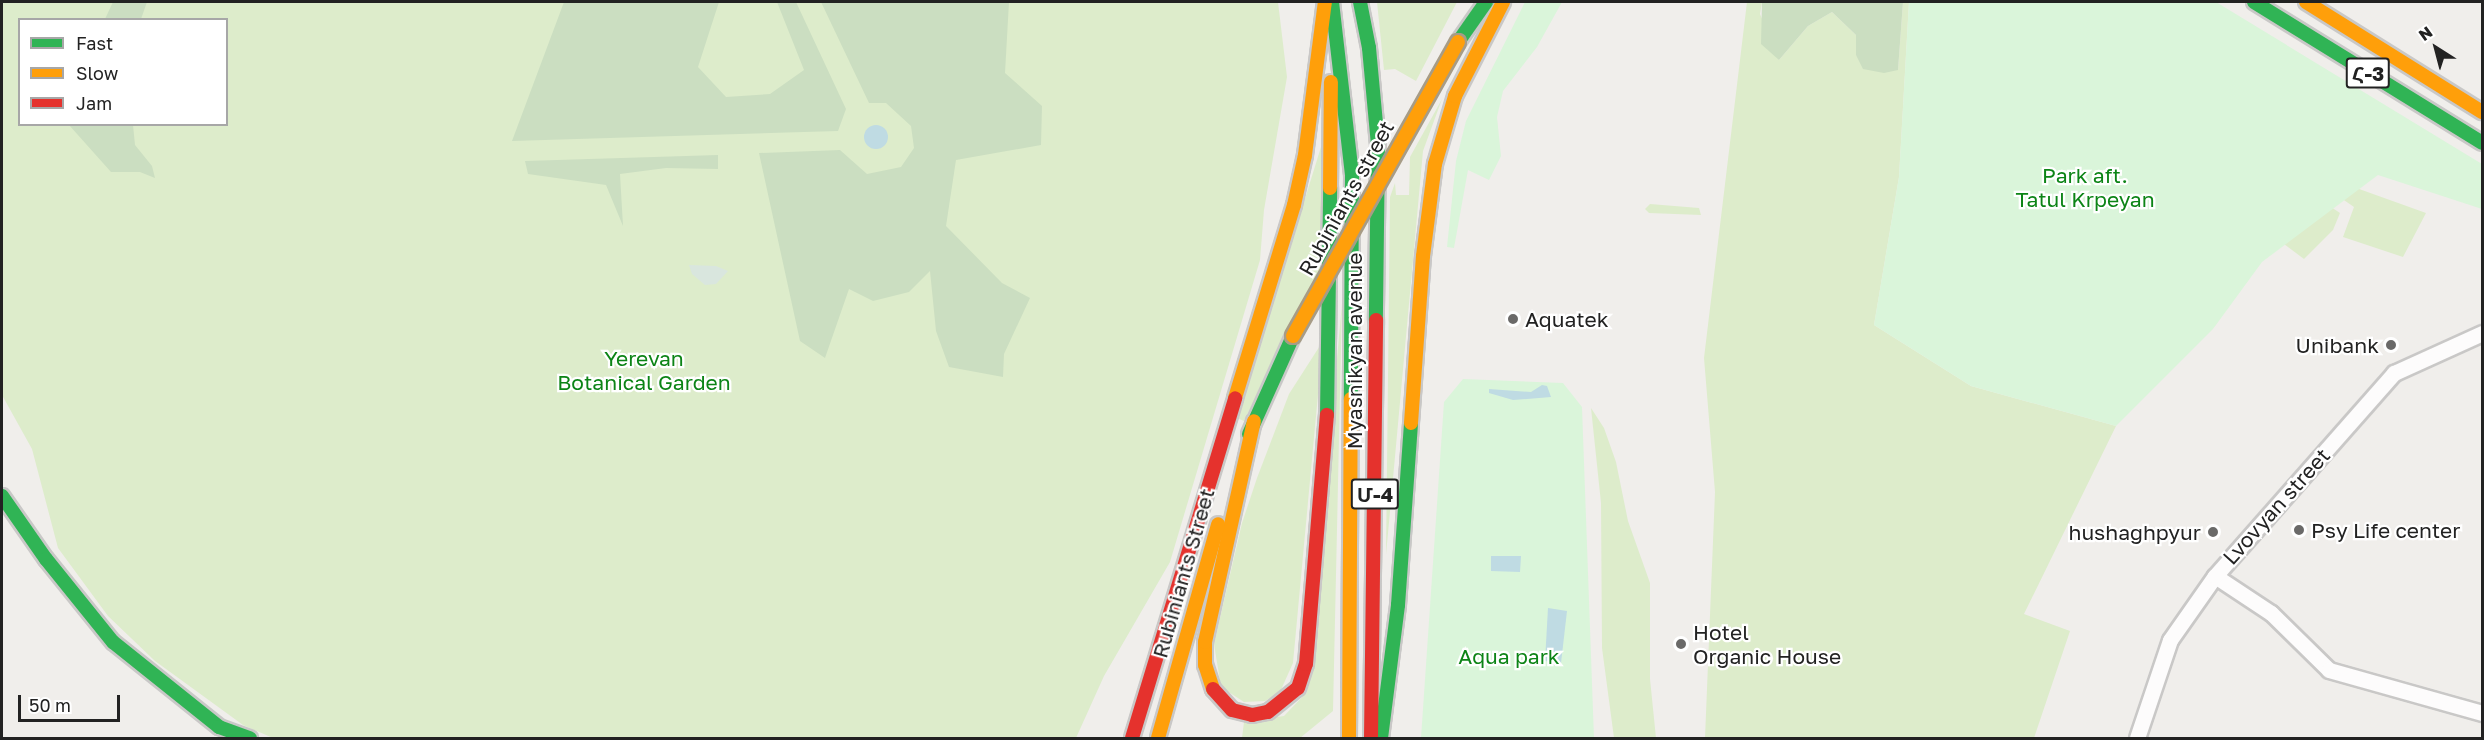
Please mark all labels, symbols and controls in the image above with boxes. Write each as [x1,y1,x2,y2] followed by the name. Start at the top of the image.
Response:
[18,18,228,126] legend
[2406,18,2466,78] north arrow
[2415,22,2436,45] text: N
[76,32,113,54] text: Fast
[2346,56,2390,90] road number: Հ-3
[76,62,118,84] text: Slow
[76,92,112,114] text: Jam
[1293,116,1399,280] street label: Rubiniants street
[2015,162,2155,212] park label: Park aft. Tatul Krpeyan
[1341,253,1367,449] street label: Myasnikyan avenue
[1525,306,1609,332] place label: Aquatek
[1506,312,1520,326] marker: Aquatek
[2296,332,2379,358] place label: Unibank
[2384,338,2398,352] marker: Unibank
[557,345,731,395] park label: Yerevan Botanical Garden
[2217,443,2335,569] street label: Lvovyan street
[1350,477,1400,511] road number: Մ-4
[1147,485,1219,661] street label: Rubiniants Street
[2311,517,2460,543] place label: Psy Life center
[2068,519,2201,545] place label: hushaghpyur
[2292,523,2306,537] marker: Psy Life center
[2206,525,2220,539] marker: hushaghpyur
[1693,619,1841,669] place label: Hotel Organic House
[1674,637,1688,651] marker: Hotel Organic House
[1458,643,1560,669] park label: Aqua park
[21,683,123,721] scale bar
[29,694,71,716] text: 50 m

